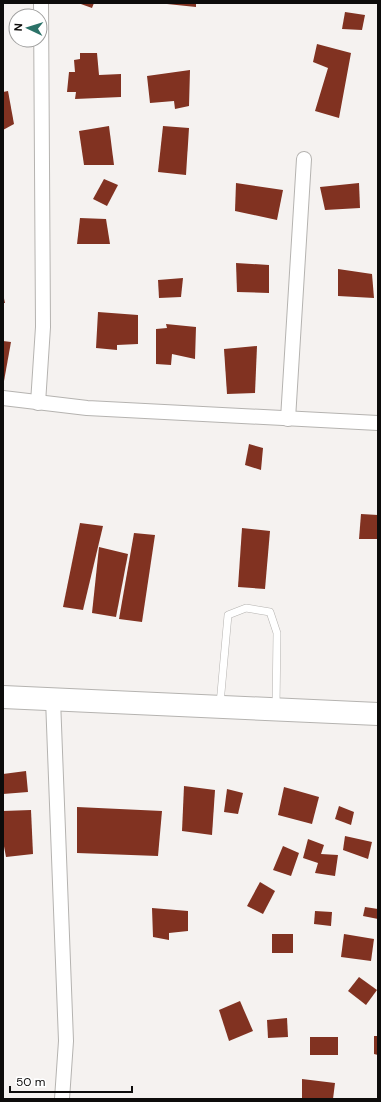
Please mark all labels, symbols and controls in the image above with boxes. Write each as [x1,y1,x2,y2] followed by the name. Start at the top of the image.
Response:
[8,8,48,48] north arrow
[11,23,25,32] text: N
[10,1068,132,1094] scale bar
[16,1074,45,1090] text: 50 m

